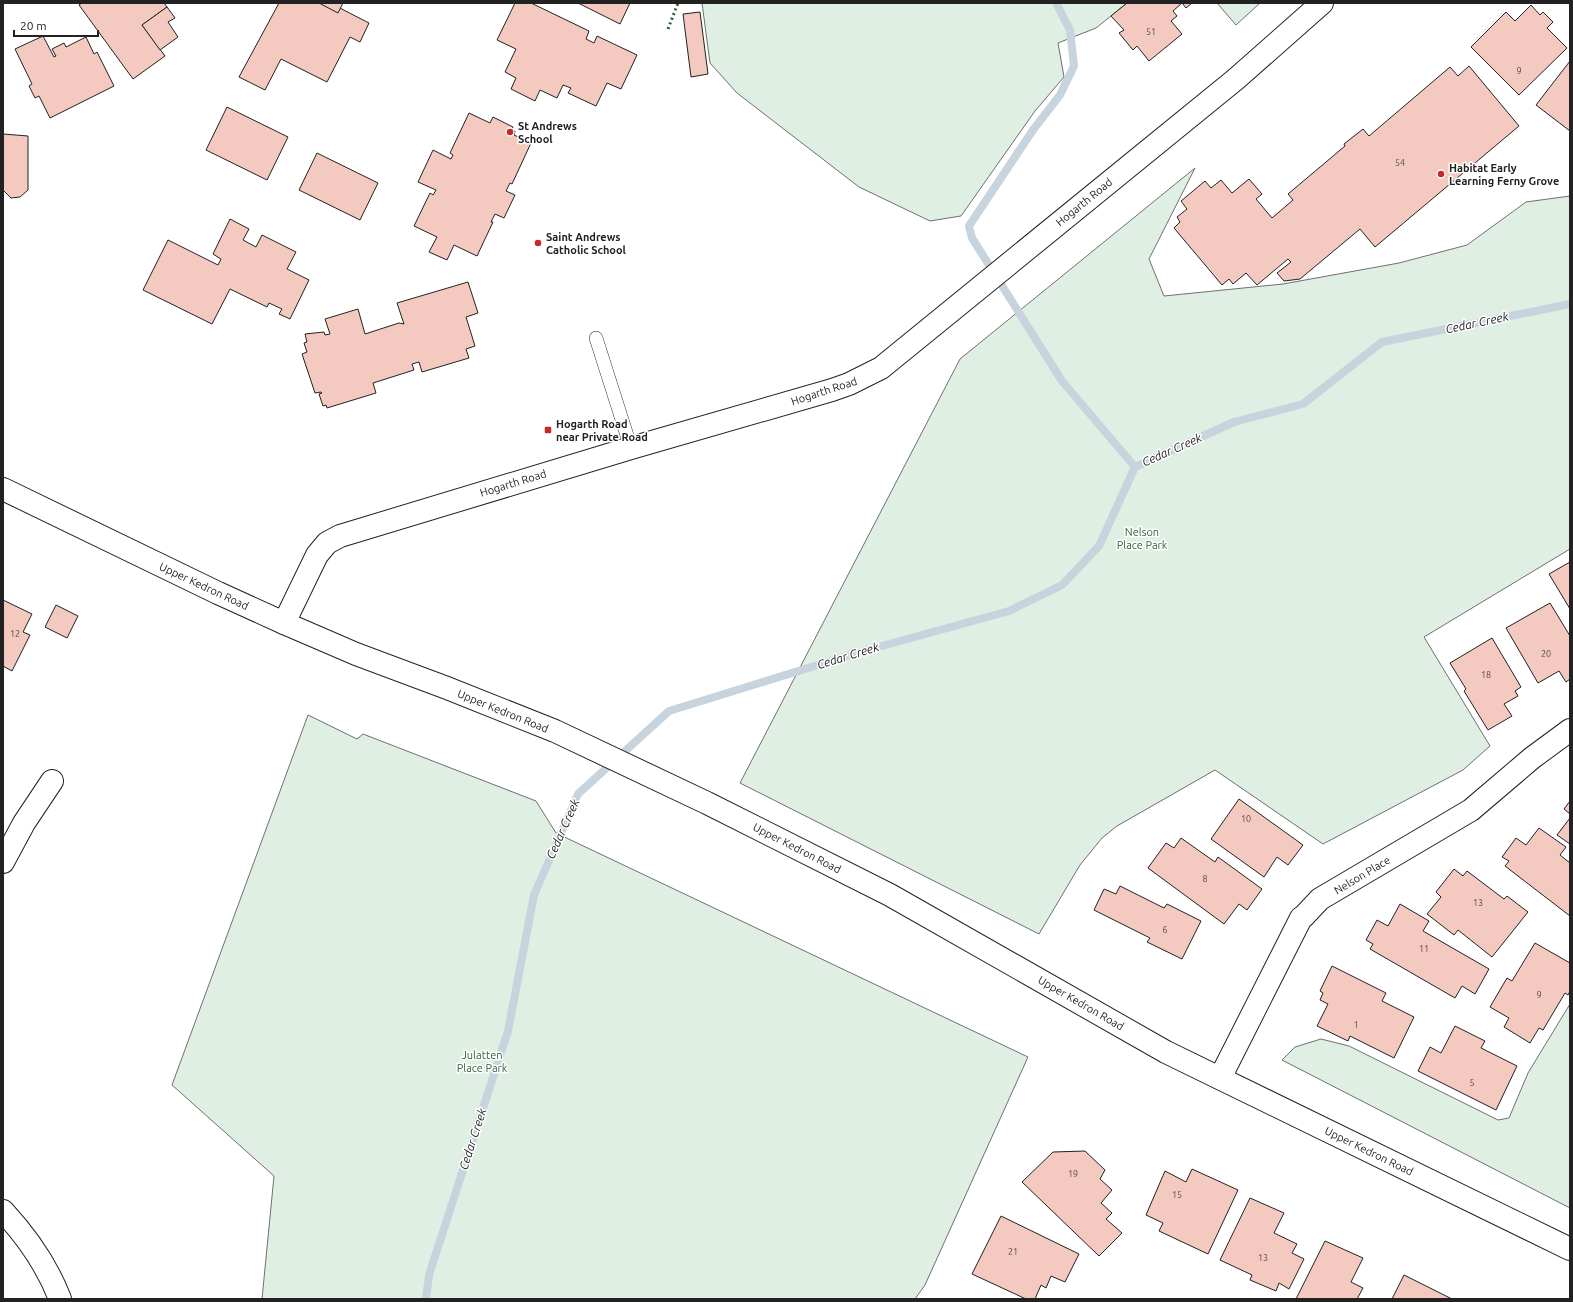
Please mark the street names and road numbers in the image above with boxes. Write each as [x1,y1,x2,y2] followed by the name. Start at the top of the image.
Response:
[1054,176,1114,228] street label: Hogarth Road
[789,375,859,407] street label: Hogarth Road
[478,467,548,499] street label: Hogarth Road
[158,560,250,612] street label: Upper Kedron Road
[456,687,550,735] street label: Upper Kedron Road
[751,821,843,875] street label: Upper Kedron Road
[1332,854,1392,896] street label: Nelson Place
[1036,974,1126,1032] street label: Upper Kedron Road
[1323,1124,1415,1178] street label: Upper Kedron Road

